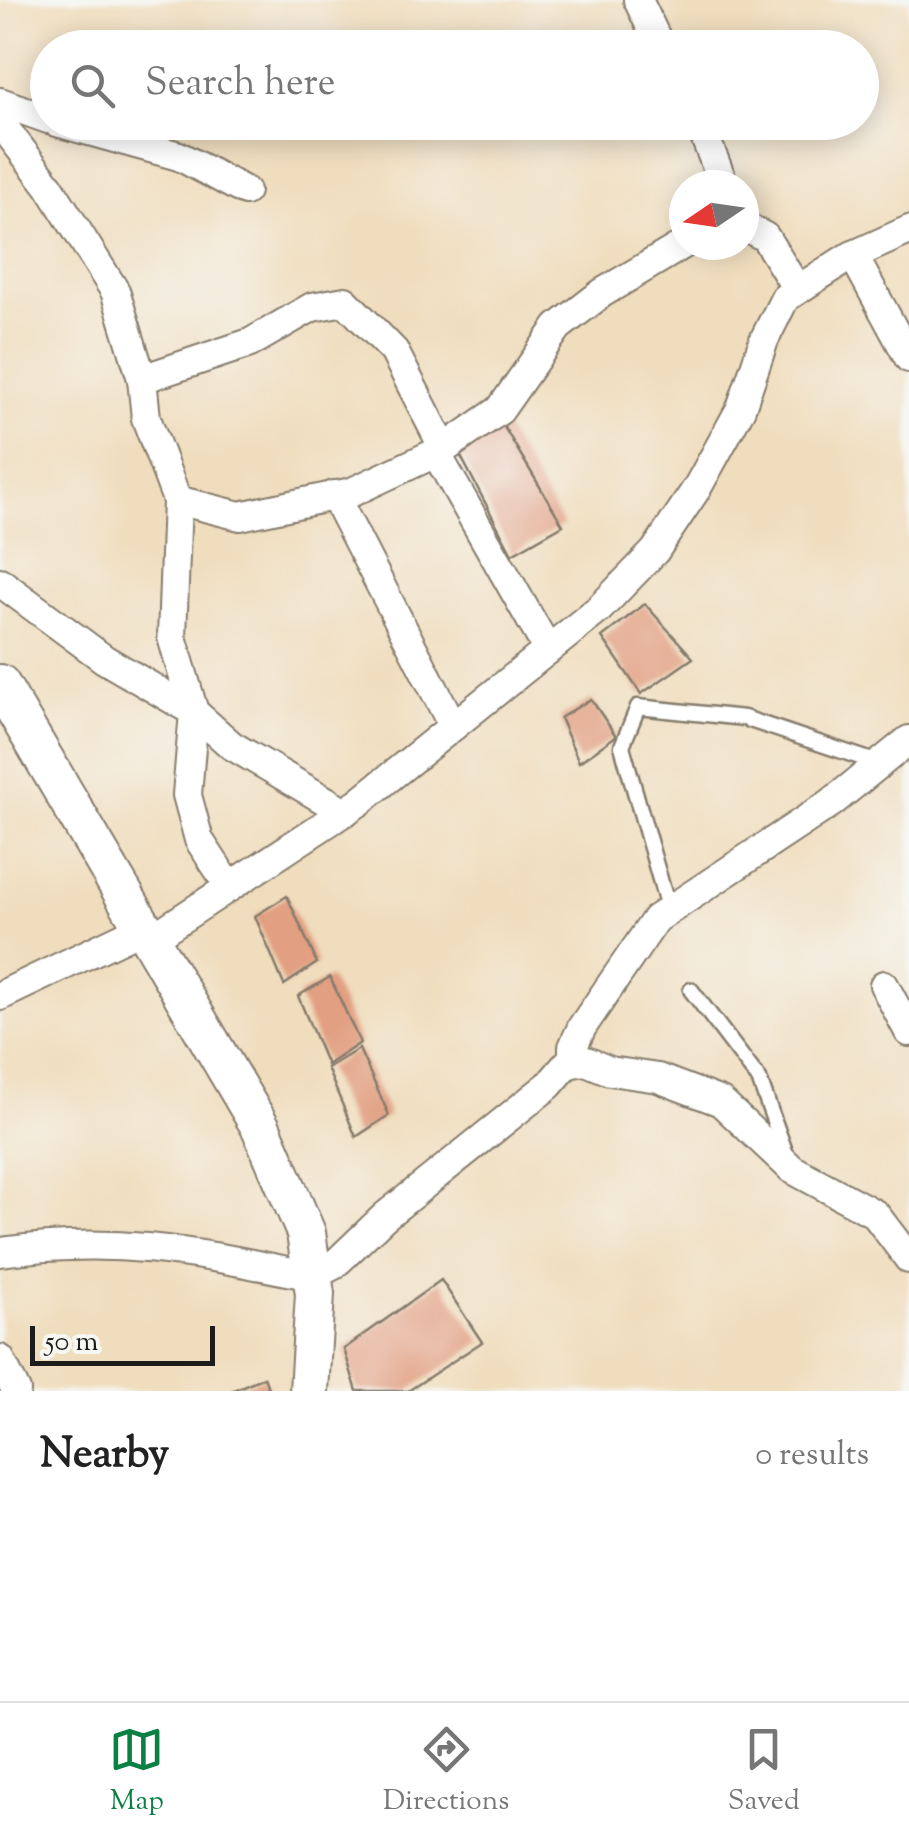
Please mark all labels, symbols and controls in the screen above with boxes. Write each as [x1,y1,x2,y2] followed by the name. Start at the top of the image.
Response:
[30,30,879,140] search box
[65,58,120,113] icon: search
[145,58,336,112] text: Search here
[669,170,759,260] north arrow
[30,1321,215,1366] scale bar
[45,1323,99,1363] text: 50 m
[40,1426,169,1486] text: Nearby
[755,1433,869,1479] text: 0 results
[109,1722,164,1822] tab: Map
[383,1722,509,1822] tab: Directions
[728,1722,800,1822] tab: Saved

